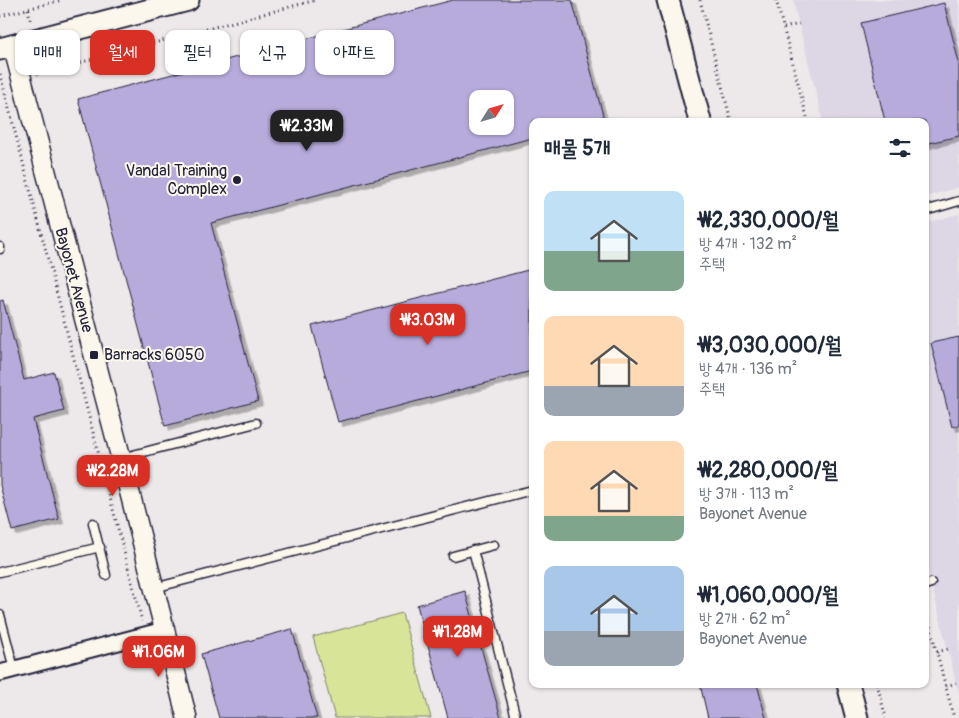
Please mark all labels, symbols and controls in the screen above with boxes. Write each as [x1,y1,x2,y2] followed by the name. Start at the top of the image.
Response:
[15,30,80,75] chip: 매매
[90,30,155,75] chip: 월세
[165,30,230,75] chip: 필터
[240,30,305,75] chip: 신규
[315,30,394,75] chip: 아파트
[469,90,514,135] north arrow
[469,90,514,135] map controls
[266,110,348,152] pin: ₩2.33M
[281,116,333,136] text: ₩2.33M
[886,134,914,162] icon: filters
[544,135,611,162] text: 매물 5개
[126,161,227,199] place label: Vandal Training Complex
[231,174,243,186] marker: Vandal Training Complex
[699,207,839,234] text: ₩2,330,000/월
[584,211,644,271] icon: home
[50,225,98,335] street label: Bayonet Avenue
[699,234,797,254] text: 방 4개 · 132 m²
[699,254,725,274] text: 주택
[387,304,469,346] pin: ₩3.03M
[401,310,455,330] text: ₩3.03M
[699,332,842,359] text: ₩3,030,000/월
[584,336,644,396] icon: home
[104,345,205,365] place label: Barracks 6050
[88,349,100,361] marker: Barracks 6050
[699,359,797,379] text: 방 4개 · 136 m²
[699,379,725,399] text: 주택
[72,454,154,497] pin: ₩2.28M
[699,457,838,484] text: ₩2,280,000/월
[88,461,138,481] text: ₩2.28M
[584,461,644,521] icon: home
[699,484,794,504] text: 방 3개 · 113 m²
[699,504,807,524] text: Bayonet Avenue
[699,582,839,609] text: ₩1,060,000/월
[584,586,644,646] icon: home
[699,609,791,629] text: 방 2개 · 62 m²
[417,616,499,658] pin: ₩1.28M
[434,622,482,642] text: ₩1.28M
[699,629,807,649] text: Bayonet Avenue
[118,636,200,678] pin: ₩1.06M
[133,642,185,662] text: ₩1.06M

